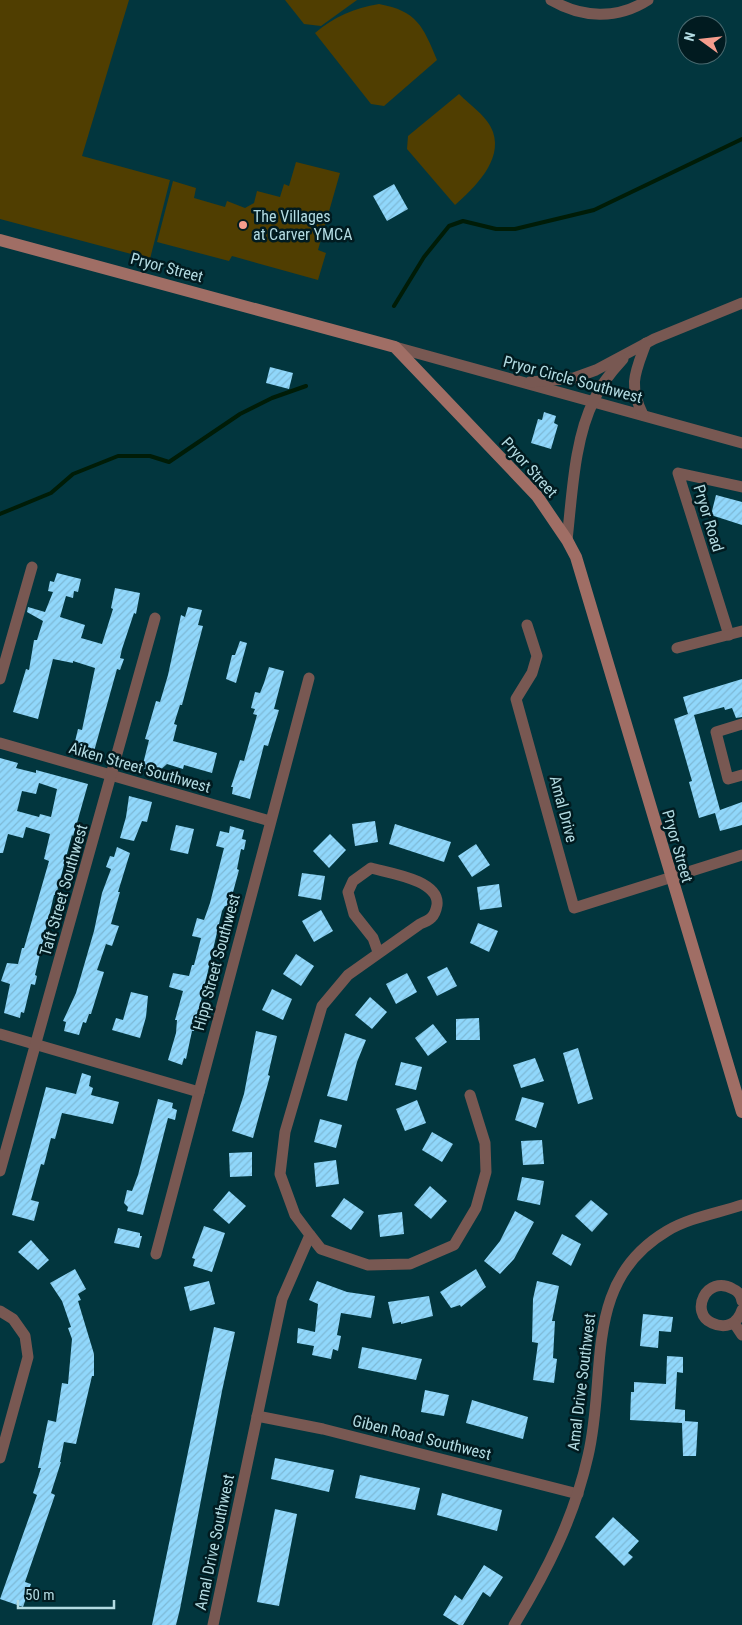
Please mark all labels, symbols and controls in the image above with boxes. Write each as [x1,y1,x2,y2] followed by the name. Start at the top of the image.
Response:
[677,15,727,65] north arrow
[681,30,698,43] text: N
[253,207,352,244] place label: The Villages at Carver YMCA
[237,219,249,231] marker: The Villages at Carver YMCA
[128,249,206,286] street label: Pryor Street
[501,352,645,407] street label: Pryor Circle Southwest
[498,433,562,502] street label: Pryor Street
[689,482,728,554] street label: Pryor Road
[67,738,213,797] street label: Aiken Street Southwest
[546,774,582,845] street label: Amal Drive
[658,808,697,885] street label: Pryor Street
[36,822,91,958] street label: Taft Street Southwest
[189,891,244,1033] street label: Hipp Street Southwest
[564,1312,599,1452] street label: Amal Drive Southwest
[351,1411,493,1464] street label: Giben Road Southwest
[191,1472,238,1612] street label: Amal Drive Southwest
[18,1578,114,1610] scale bar
[25,1586,55,1604] text: 50 m

